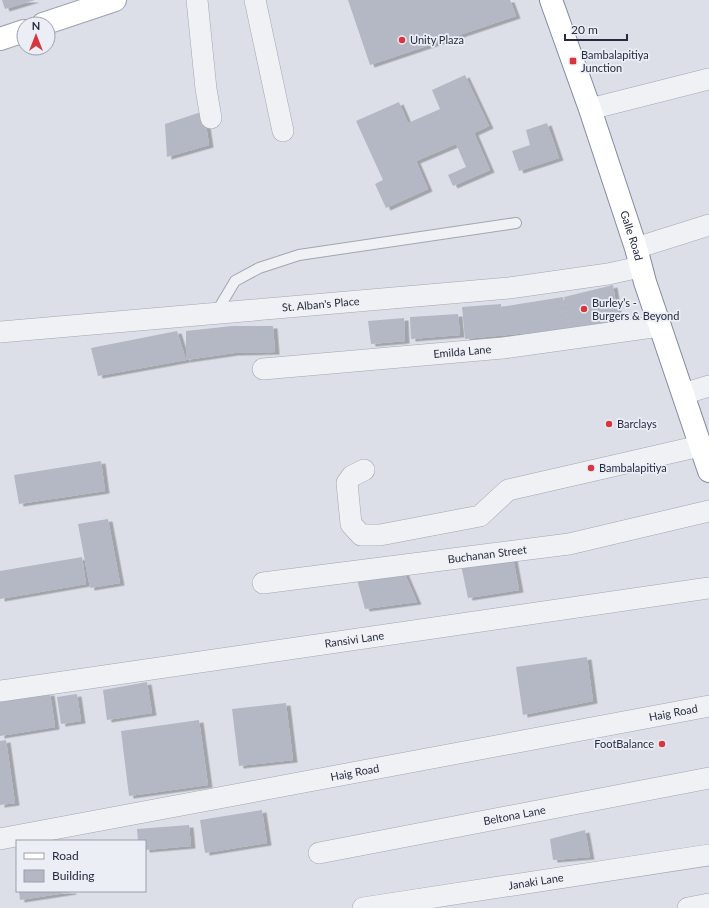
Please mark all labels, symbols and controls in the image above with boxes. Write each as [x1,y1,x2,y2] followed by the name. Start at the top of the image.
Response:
[16,16,56,56] north arrow
[565,16,627,42] scale bar
[32,19,40,32] text: N
[571,22,598,37] text: 20 m
[410,33,464,46] place label: Unity Plaza
[397,35,407,45] marker: Unity Plaza
[581,48,649,74] place label: Bambalapitiya Junction
[568,56,578,66] marker: Bambalapitiya Junction
[618,209,646,262] street label: Galle Road
[281,294,360,314] street label: St. Alban's Place
[592,296,679,322] place label: Burley’s - Burgers & Beyond
[579,304,589,314] marker: Burley’s - Burgers & Beyond
[433,342,492,360] street label: Emilda Lane
[617,417,657,430] place label: Barclays
[604,419,614,429] marker: Barclays
[599,461,667,474] place label: Bambalapitiya
[586,463,596,473] marker: Bambalapitiya
[447,542,527,565] street label: Buchanan Street
[324,628,385,650] street label: Ransivi Lane
[648,701,699,723] street label: Haig Road
[594,737,654,750] place label: FootBalance
[657,739,667,749] marker: FootBalance
[329,761,380,783] street label: Haig Road
[482,803,547,827] street label: Beltona Lane
[16,840,146,892] legend
[52,848,79,863] text: Road
[52,868,95,883] text: Building
[507,870,565,892] street label: Janaki Lane

